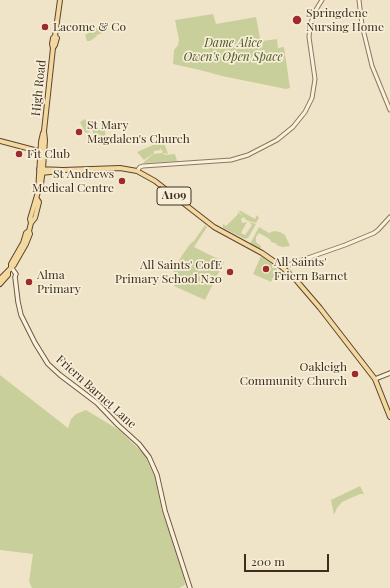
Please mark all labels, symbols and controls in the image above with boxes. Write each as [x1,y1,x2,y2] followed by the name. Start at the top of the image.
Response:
[306,6,384,34] place label: Springdene Nursing Home
[291,14,303,26] marker: Springdene Nursing Home
[53,20,126,34] place label: Lacome & Co
[40,22,50,32] marker: Lacome & Co
[183,36,283,64] park label: Dame Alice Owen's Open Space
[29,59,49,117] street label: High Road
[87,118,190,146] place label: St Mary Magdalen's Church
[74,127,84,137] marker: St Mary Magdalen's Church
[27,147,70,161] place label: Fit Club
[14,149,24,159] marker: Fit Club
[32,167,114,195] place label: St Andrews Medical Centre
[117,176,127,186] marker: St Andrews Medical Centre
[157,187,191,205] road number: A109
[274,255,348,283] place label: All Saints' Friern Barnet
[115,258,222,286] place label: All Saints' CofE Primary School N20
[261,264,271,274] marker: All Saints' Friern Barnet
[225,267,235,277] marker: All Saints' CofE Primary School N20
[37,268,81,296] place label: Alma Primary
[24,277,34,287] marker: Alma Primary
[53,352,139,432] street label: Friern Barnet Lane
[240,360,347,388] place label: Oakleigh Community Church
[350,369,360,379] marker: Oakleigh Community Church
[246,546,331,572] scale bar
[251,553,285,569] text: 200 m

